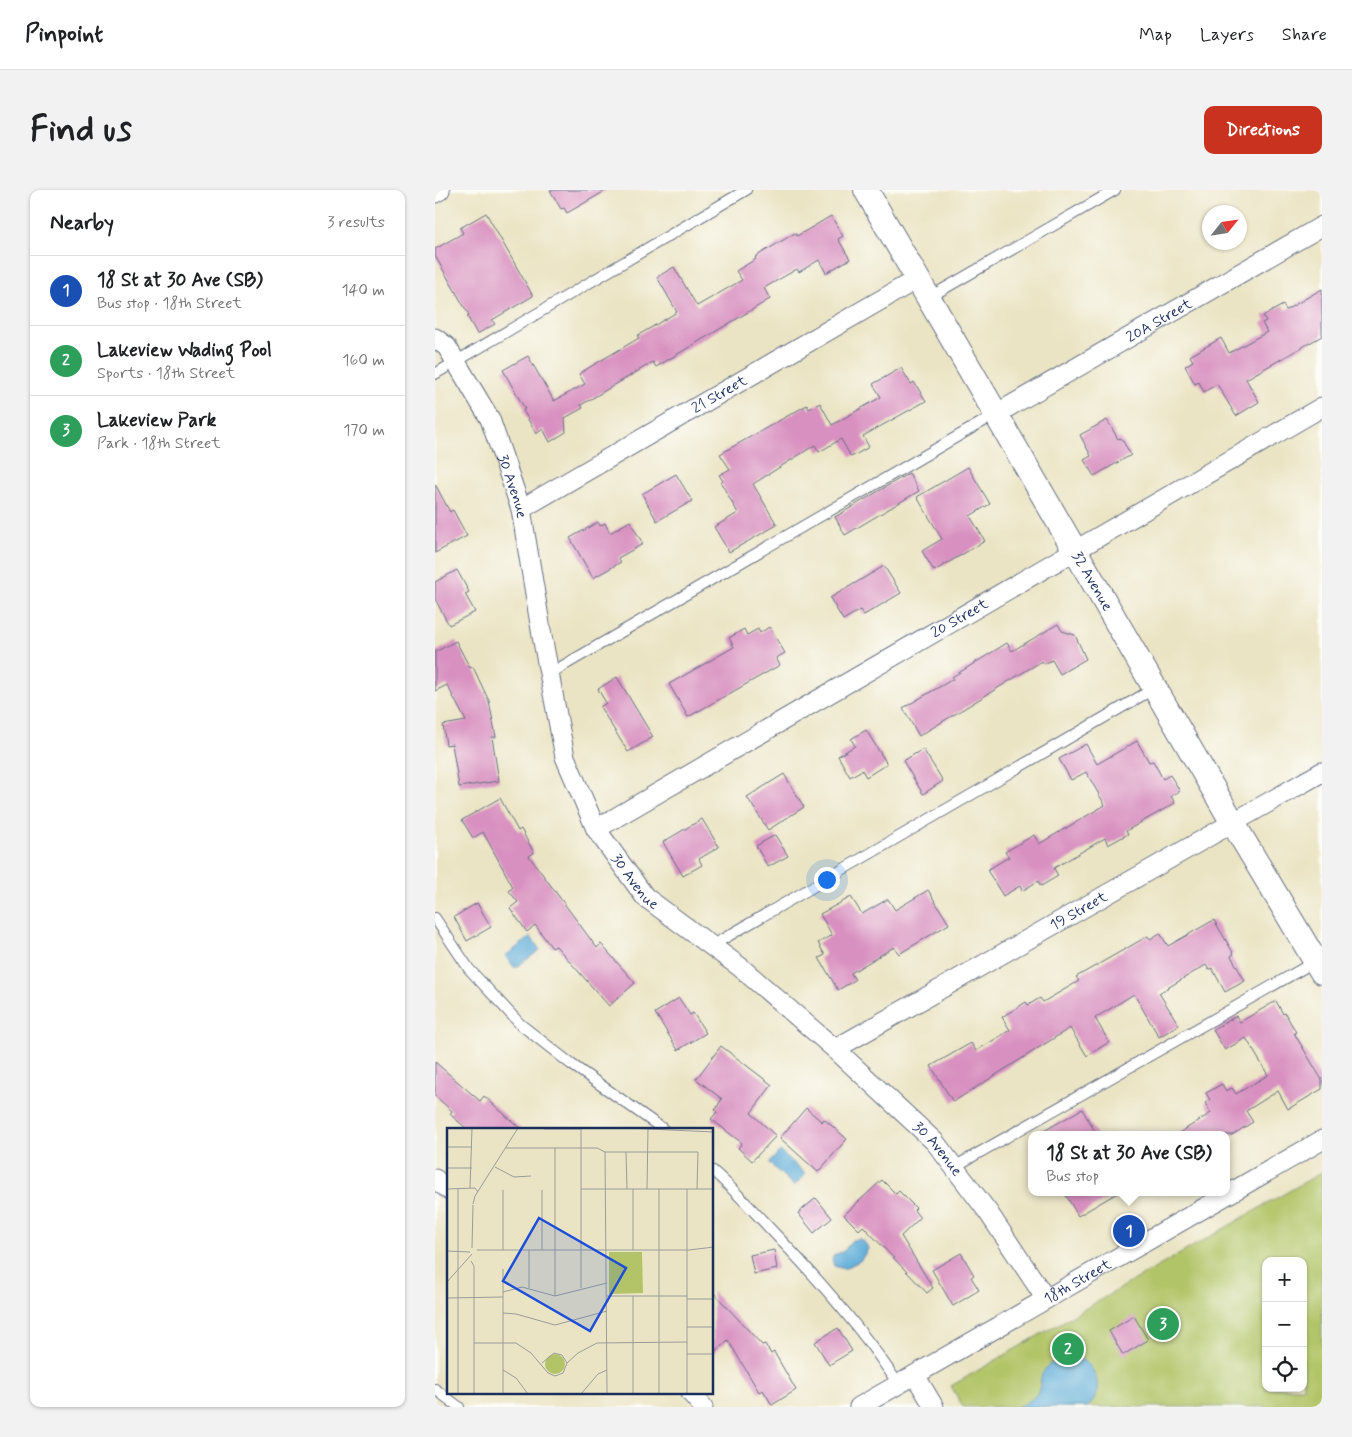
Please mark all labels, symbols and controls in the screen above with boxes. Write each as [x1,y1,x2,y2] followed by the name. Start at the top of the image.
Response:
[25,19,103,50] text: Pinpoint
[1139,23,1172,47] text: Map
[1200,23,1254,47] text: Layers
[1282,23,1327,47] text: Share
[1204,106,1322,154] button: Directions
[30,107,132,153] text: Find us
[1202,205,1247,250] north arrow
[50,209,114,237] text: Nearby
[327,212,385,233] text: 3 results
[97,268,263,293] text: 18 St at 30 Ave (SB)
[62,280,70,301] text: 1
[341,280,385,301] text: 140 m
[97,293,242,314] text: Bus stop · 18th Street
[1123,294,1196,348] street label: 20A Street
[97,338,272,363] text: Lakeview Wading Pool
[62,350,70,371] text: 2
[342,350,385,371] text: 160 m
[97,363,235,384] text: Sports · 18th Street
[688,371,751,419] street label: 21 Street
[97,408,216,433] text: Lakeview Park
[62,420,70,441] text: 3
[343,420,385,441] text: 170 m
[97,433,221,454] text: Park · 18th Street
[492,452,531,520] street label: 30 Avenue
[1067,548,1117,615] street label: 32 Avenue
[927,594,992,643] street label: 20 Street
[606,850,662,915] street label: 30 Avenue
[814,867,840,893] your location
[1047,887,1111,936] street label: 19 Street
[908,1117,966,1181] street label: 30 Avenue
[447,1128,714,1394] inset map
[1028,1131,1230,1196] popup
[1046,1141,1212,1166] text: 18 St at 30 Ave (SB)
[1046,1166,1099,1187] text: Bus stop
[1113,1212,1145,1250] pin: 1
[1040,1255,1115,1309] street label: 18th Street
[1262,1257,1307,1392] map controls
[1262,1257,1307,1302] button: +
[1262,1302,1307,1347] button: −
[1147,1305,1179,1343] pin: 3
[1052,1330,1084,1368] pin: 2
[1262,1347,1307,1392] button: locate

